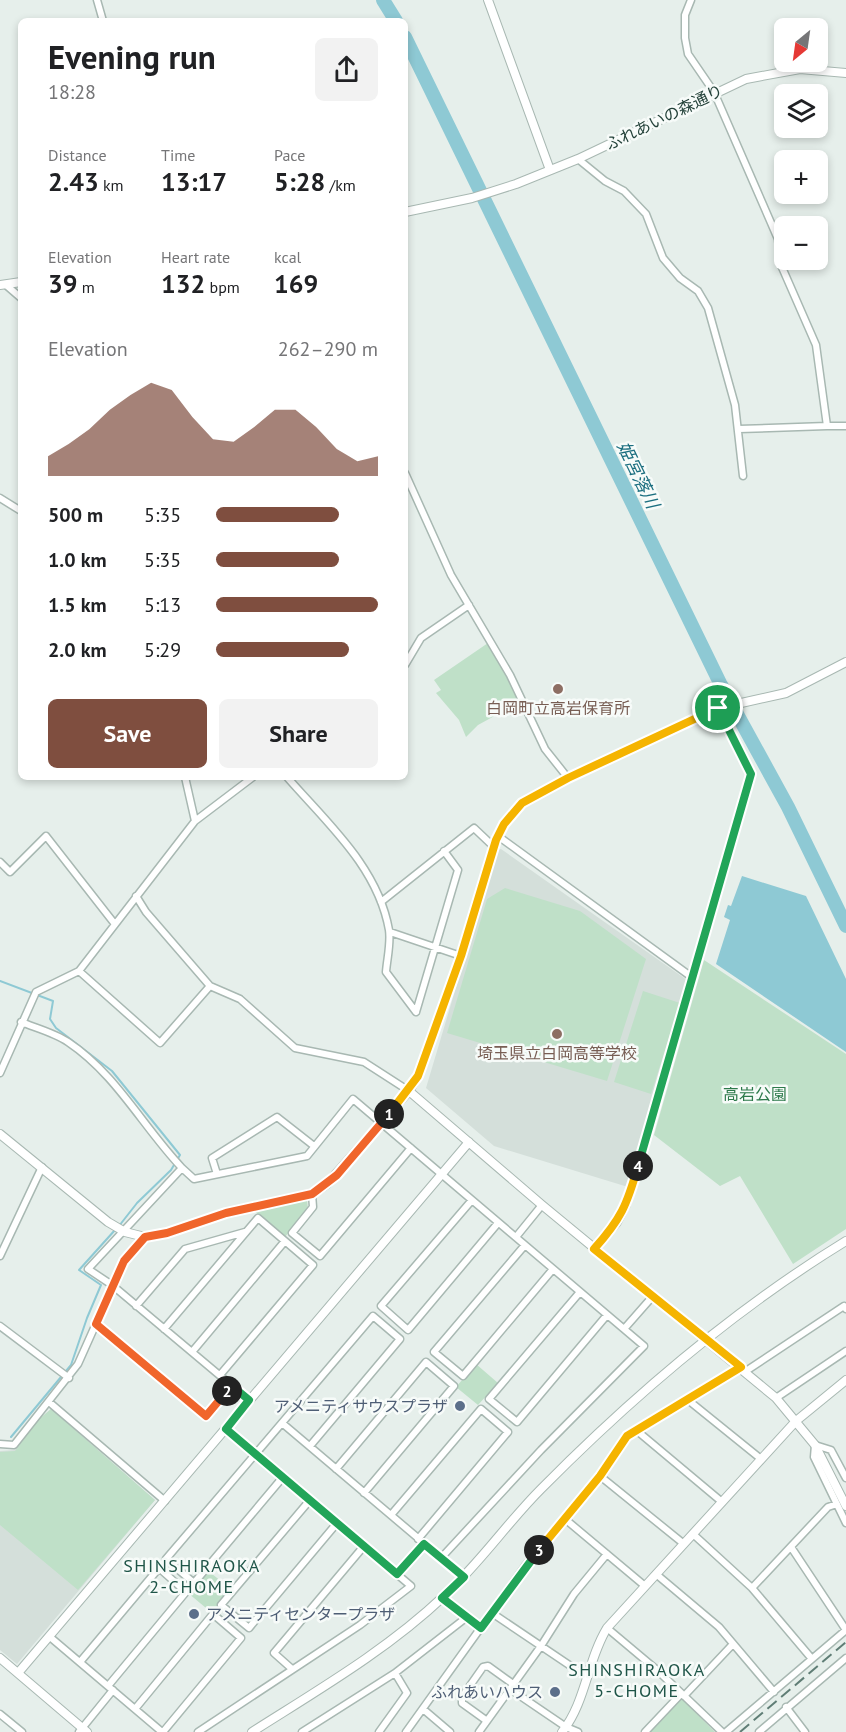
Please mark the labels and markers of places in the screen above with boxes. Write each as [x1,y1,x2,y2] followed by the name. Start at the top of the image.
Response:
[551,682,565,696] marker: 白岡町立高岩保育所
[692,682,743,733] pin
[486,698,630,718] place label: 白岡町立高岩保育所
[550,1027,564,1041] marker: 埼玉県立白岡高等学校
[477,1043,637,1063] place label: 埼玉県立白岡高等学校
[374,1099,404,1129] pin: 1
[623,1151,653,1181] pin: 4
[212,1376,242,1406] pin: 2
[274,1396,448,1416] place label: アメニティサウスプラザ
[453,1399,467,1413] marker: アメニティサウスプラザ
[524,1535,554,1565] pin: 3
[206,1604,395,1624] place label: アメニティセンタープラザ
[187,1607,201,1621] marker: アメニティセンタープラザ
[431,1682,543,1702] place label: ふれあいハウス
[548,1685,562,1699] marker: ふれあいハウス

